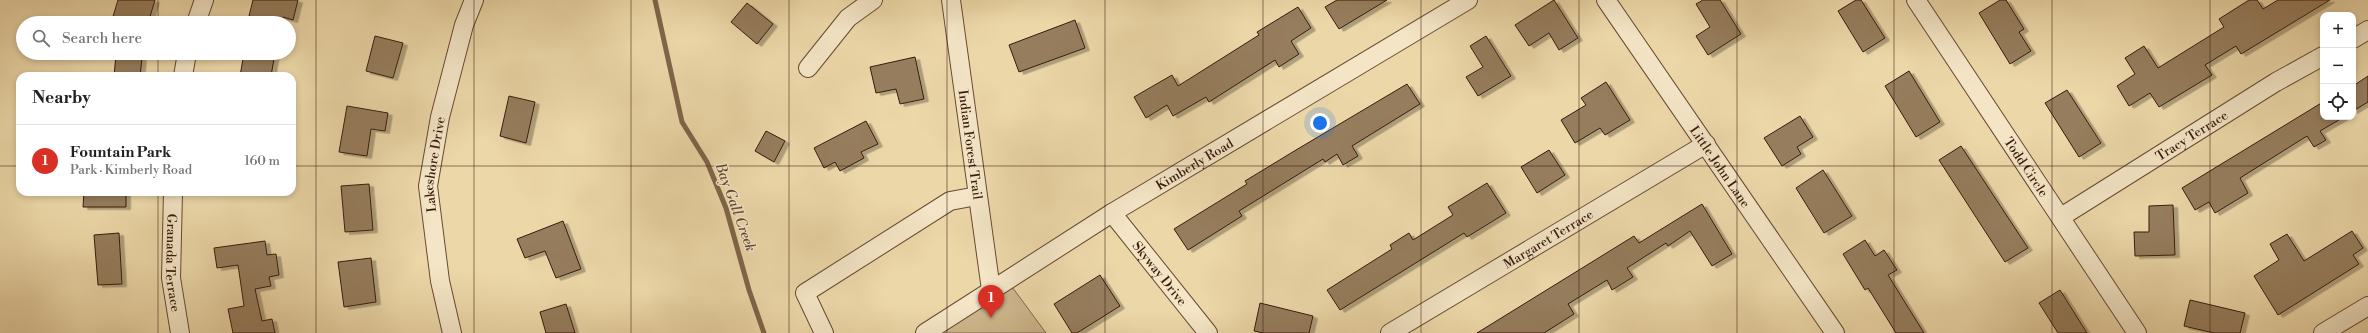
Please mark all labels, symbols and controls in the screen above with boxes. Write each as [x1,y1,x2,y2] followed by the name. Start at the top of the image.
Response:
[2320,12,2356,120] map controls
[2320,12,2356,48] button: +
[16,16,296,60] search box
[30,27,52,49] icon: search
[62,29,142,48] text: Search here
[2320,48,2356,84] button: −
[2320,84,2356,120] button: locate
[32,87,91,109] text: Nearby
[954,89,985,201] street label: Indian Forest Trail
[2153,107,2231,165] street label: Tracy Terrace
[1310,113,1330,133] your location
[421,115,449,213] street label: Lakeshore Drive
[1686,123,1754,211] street label: Little John Lane
[2000,134,2052,200] street label: Todd Circle
[1153,135,1237,194] street label: Kimberly Road
[70,143,171,162] text: Fountain Park
[42,153,48,169] text: 1
[244,153,280,169] text: 160 m
[710,160,759,254] water label: Bay Gall Creek
[70,162,192,178] text: Park · Kimberly Road
[1501,206,1597,272] street label: Margaret Terrace
[162,214,184,314] street label: Granada Terrace
[1129,238,1190,310] street label: Skyway Drive
[978,285,1004,318] pin: 1

